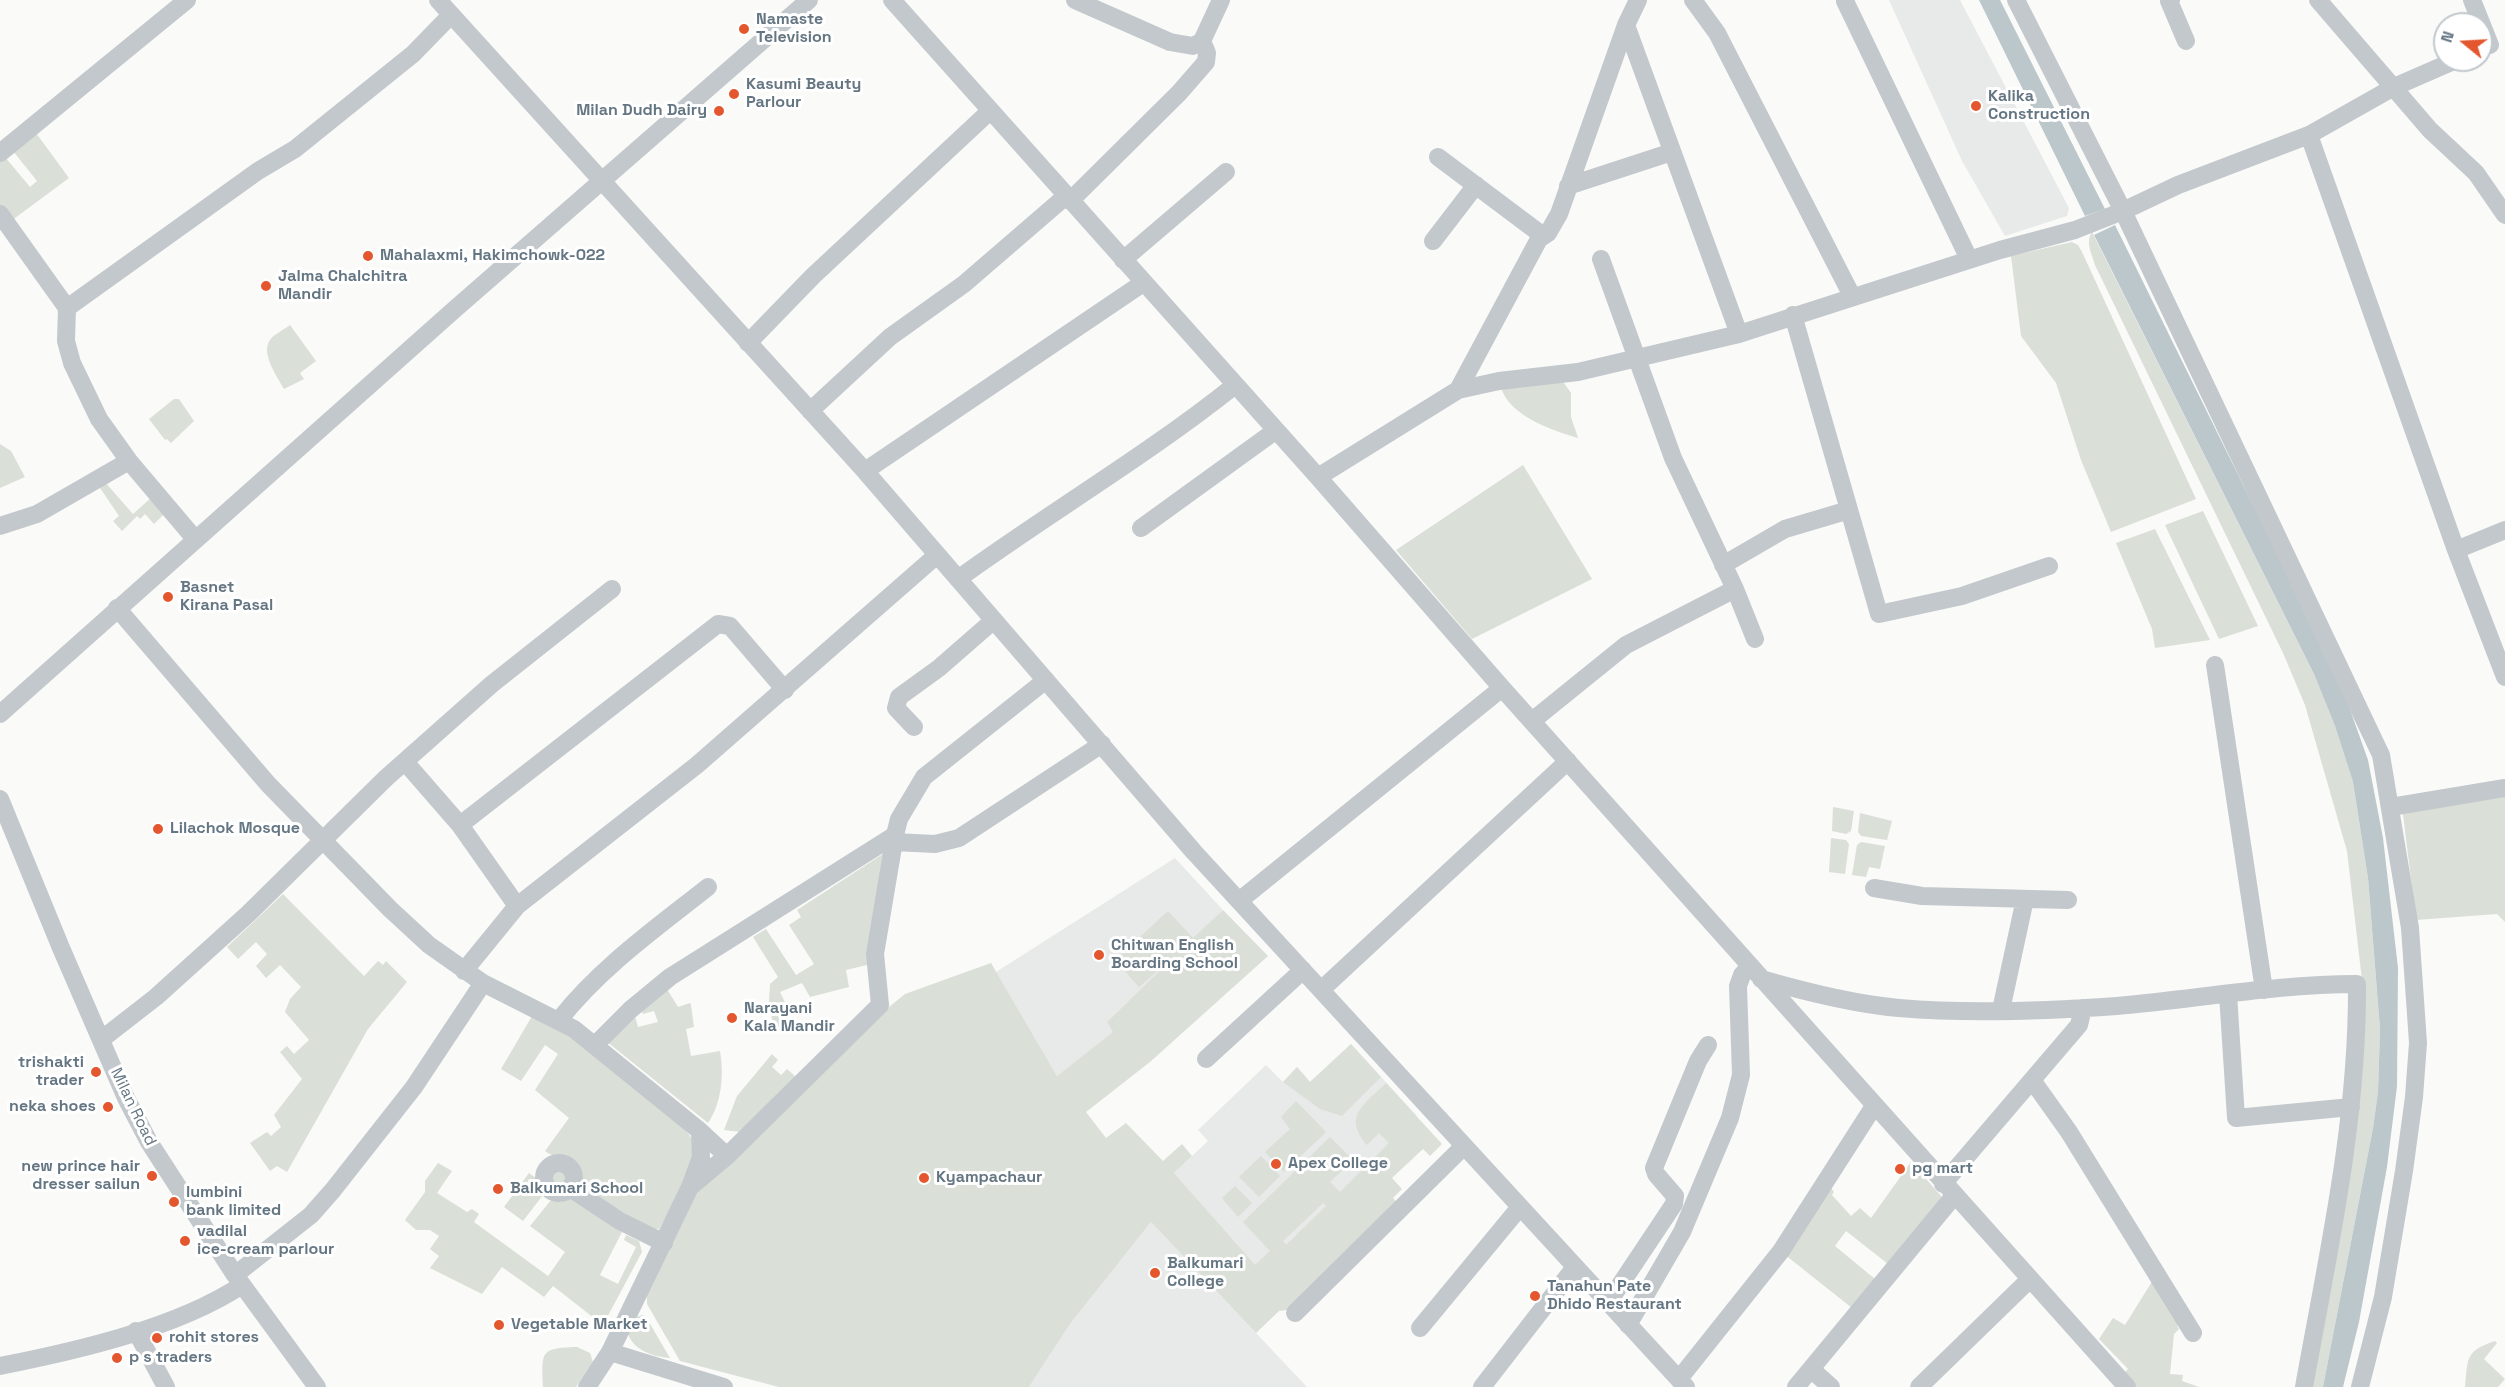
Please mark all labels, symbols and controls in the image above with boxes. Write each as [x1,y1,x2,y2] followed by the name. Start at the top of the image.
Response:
[756,10,832,48] place label: Namaste Television
[2433,12,2493,72] north arrow
[737,22,751,36] marker: Namaste Television
[2436,29,2459,45] text: N
[746,75,861,113] place label: Kasumi Beauty Parlour
[727,87,741,101] marker: Kasumi Beauty Parlour
[1988,87,2090,125] place label: Kalika Construction
[1969,99,1983,113] marker: Kalika Construction
[576,101,707,121] place label: Milan Dudh Dairy
[712,104,726,118] marker: Milan Dudh Dairy
[380,246,605,266] place label: Mahalaxmi, Hakimchowk-022
[361,249,375,263] marker: Mahalaxmi, Hakimchowk-022
[278,267,408,305] place label: Jalma Chalchitra Mandir
[259,279,273,293] marker: Jalma Chalchitra Mandir
[180,578,273,616] place label: Basnet Kirana Pasal
[161,590,175,604] marker: Basnet Kirana Pasal
[170,819,300,839] place label: Lilachok Mosque
[151,822,165,836] marker: Lilachok Mosque
[1111,936,1238,974] place label: Chitwan English Boarding School
[1092,948,1106,962] marker: Chitwan English Boarding School
[744,999,835,1037] place label: Narayani Kala Mandir
[725,1011,739,1025] marker: Narayani Kala Mandir
[18,1053,84,1091] place label: trishakti trader
[89,1065,103,1079] marker: trishakti trader
[106,1065,160,1149] street label: Milan Road
[9,1097,96,1117] place label: neka shoes
[101,1100,115,1114] marker: neka shoes
[1288,1154,1388,1174] place label: Apex College
[21,1157,140,1195] place label: new prince hair dresser sailun
[1269,1157,1283,1171] marker: Apex College
[1912,1159,1973,1179] place label: pg mart
[1893,1162,1907,1176] marker: pg mart
[936,1168,1042,1188] place label: Kyampachaur
[145,1169,159,1183] marker: new prince hair dresser sailun
[917,1171,931,1185] marker: Kyampachaur
[510,1179,643,1199] place label: Balkumari School
[491,1182,505,1196] marker: Balkumari School
[186,1183,281,1221] place label: lumbini bank limited
[167,1195,181,1209] marker: lumbini bank limited
[197,1222,334,1260] place label: vadilal ice-cream parlour
[178,1234,192,1248] marker: vadilal ice-cream parlour
[1167,1254,1244,1292] place label: Balkumari College
[1148,1266,1162,1280] marker: Balkumari College
[1547,1277,1682,1315] place label: Tanahun Pate Dhido Restaurant
[1528,1289,1542,1303] marker: Tanahun Pate Dhido Restaurant
[511,1315,648,1335] place label: Vegetable Market
[492,1318,506,1332] marker: Vegetable Market
[169,1328,259,1348] place label: rohit stores
[150,1331,164,1345] marker: rohit stores
[129,1348,212,1368] place label: p s traders
[110,1351,124,1365] marker: p s traders

